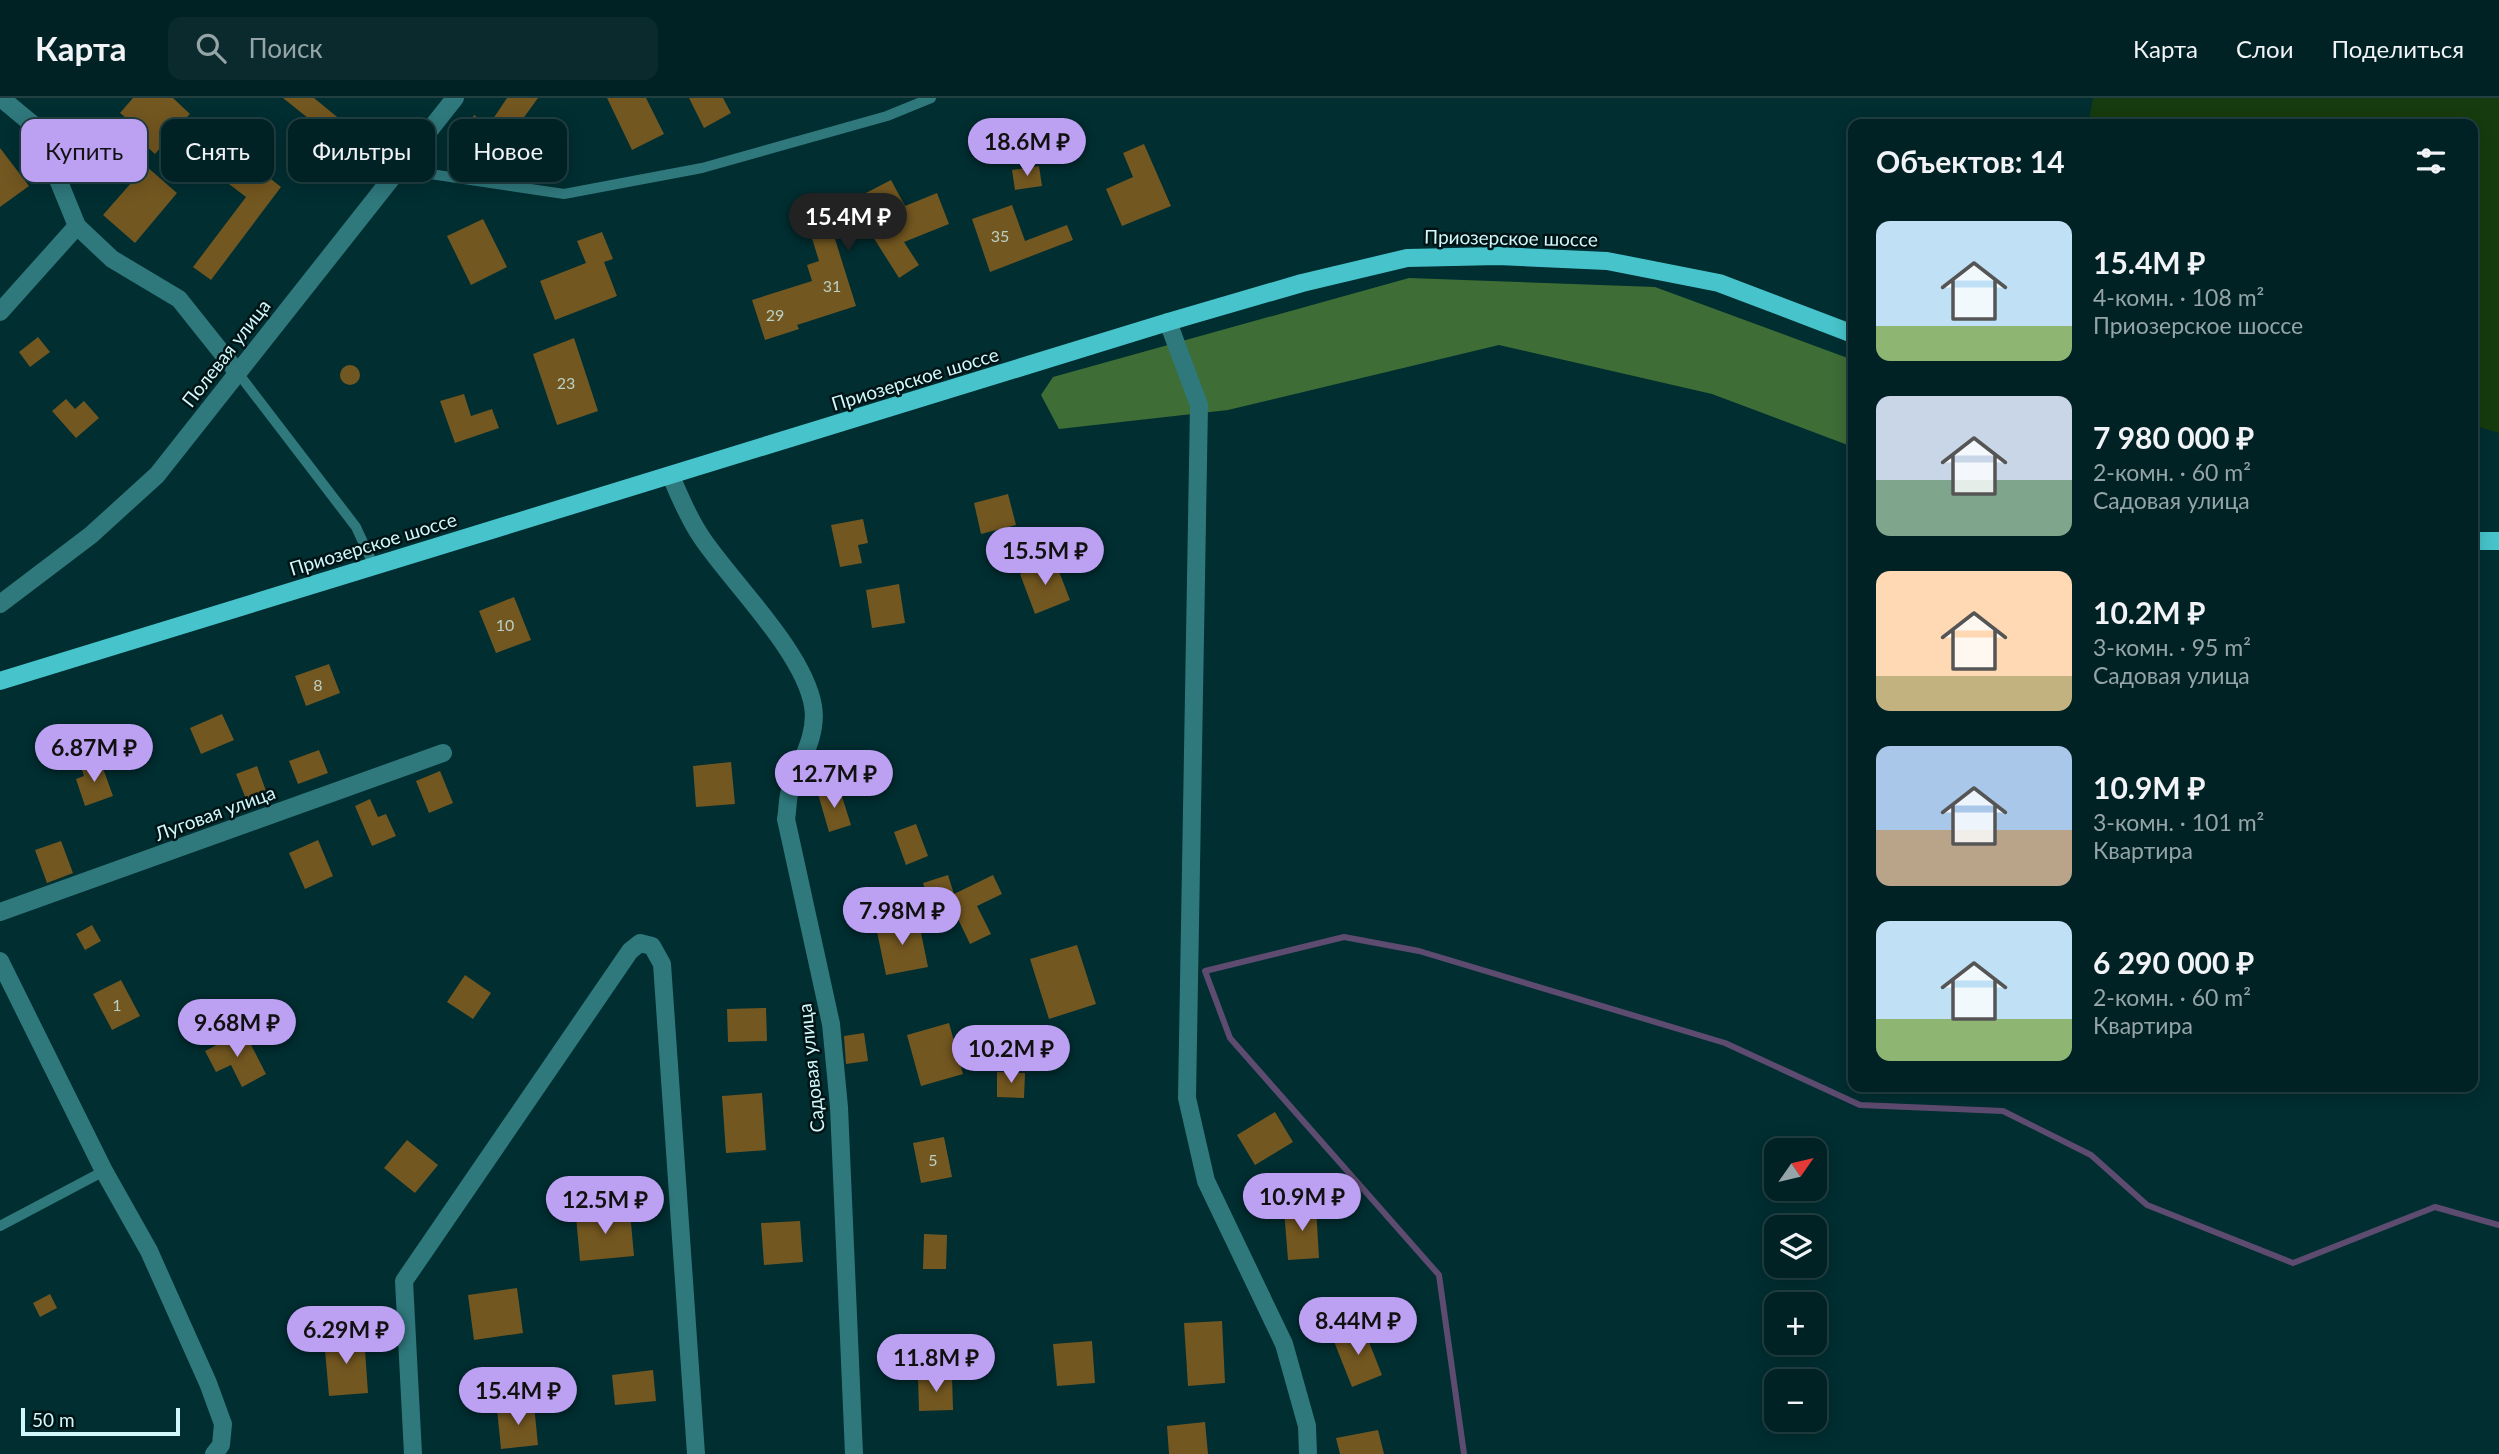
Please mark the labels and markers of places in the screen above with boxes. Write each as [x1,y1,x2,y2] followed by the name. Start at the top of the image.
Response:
[962,118,1092,178] pin: 18.6M ₽
[783,194,913,253] pin: 15.4M ₽
[980,528,1110,587] pin: 15.5M ₽
[29,724,159,784] pin: 6.87M ₽
[769,750,899,810] pin: 12.7M ₽
[837,888,967,947] pin: 7.98M ₽
[172,1000,302,1059] pin: 9.68M ₽
[946,1026,1076,1085] pin: 10.2M ₽
[1237,1174,1367,1233] pin: 10.9M ₽
[540,1176,670,1236] pin: 12.5M ₽
[1293,1298,1423,1357] pin: 8.44M ₽
[281,1306,411,1366] pin: 6.29M ₽
[871,1334,1001,1394] pin: 11.8M ₽
[453,1368,583,1427] pin: 15.4M ₽

